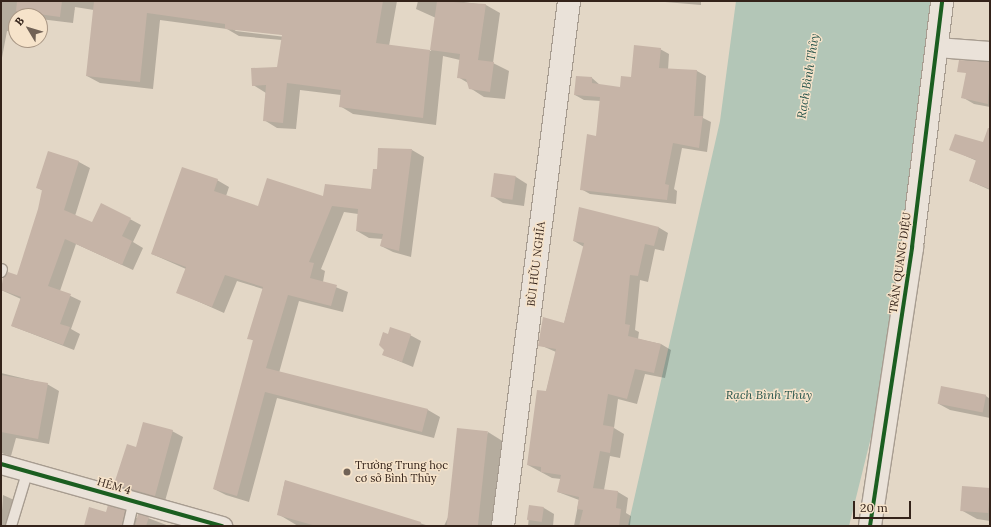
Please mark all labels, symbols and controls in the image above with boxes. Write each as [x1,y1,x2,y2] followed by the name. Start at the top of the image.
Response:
[8,8,48,48] north arrow
[12,14,27,28] text: B
[794,32,822,120] water label: Rạch Bình Thủy
[886,211,914,315] street label: TRẦN QUANG DIỆU
[524,221,548,307] street label: BÙI HỮU NGHĨA
[726,388,812,402] water label: Rạch Bình Thủy
[355,459,448,485] place label: Trường Trung học cơ sở Bình Thủy
[342,467,352,477] marker: Trường Trung học cơ sở Bình Thủy
[96,475,132,497] street label: HẺM 4
[855,493,913,519] scale bar
[860,500,888,515] text: 20 m

